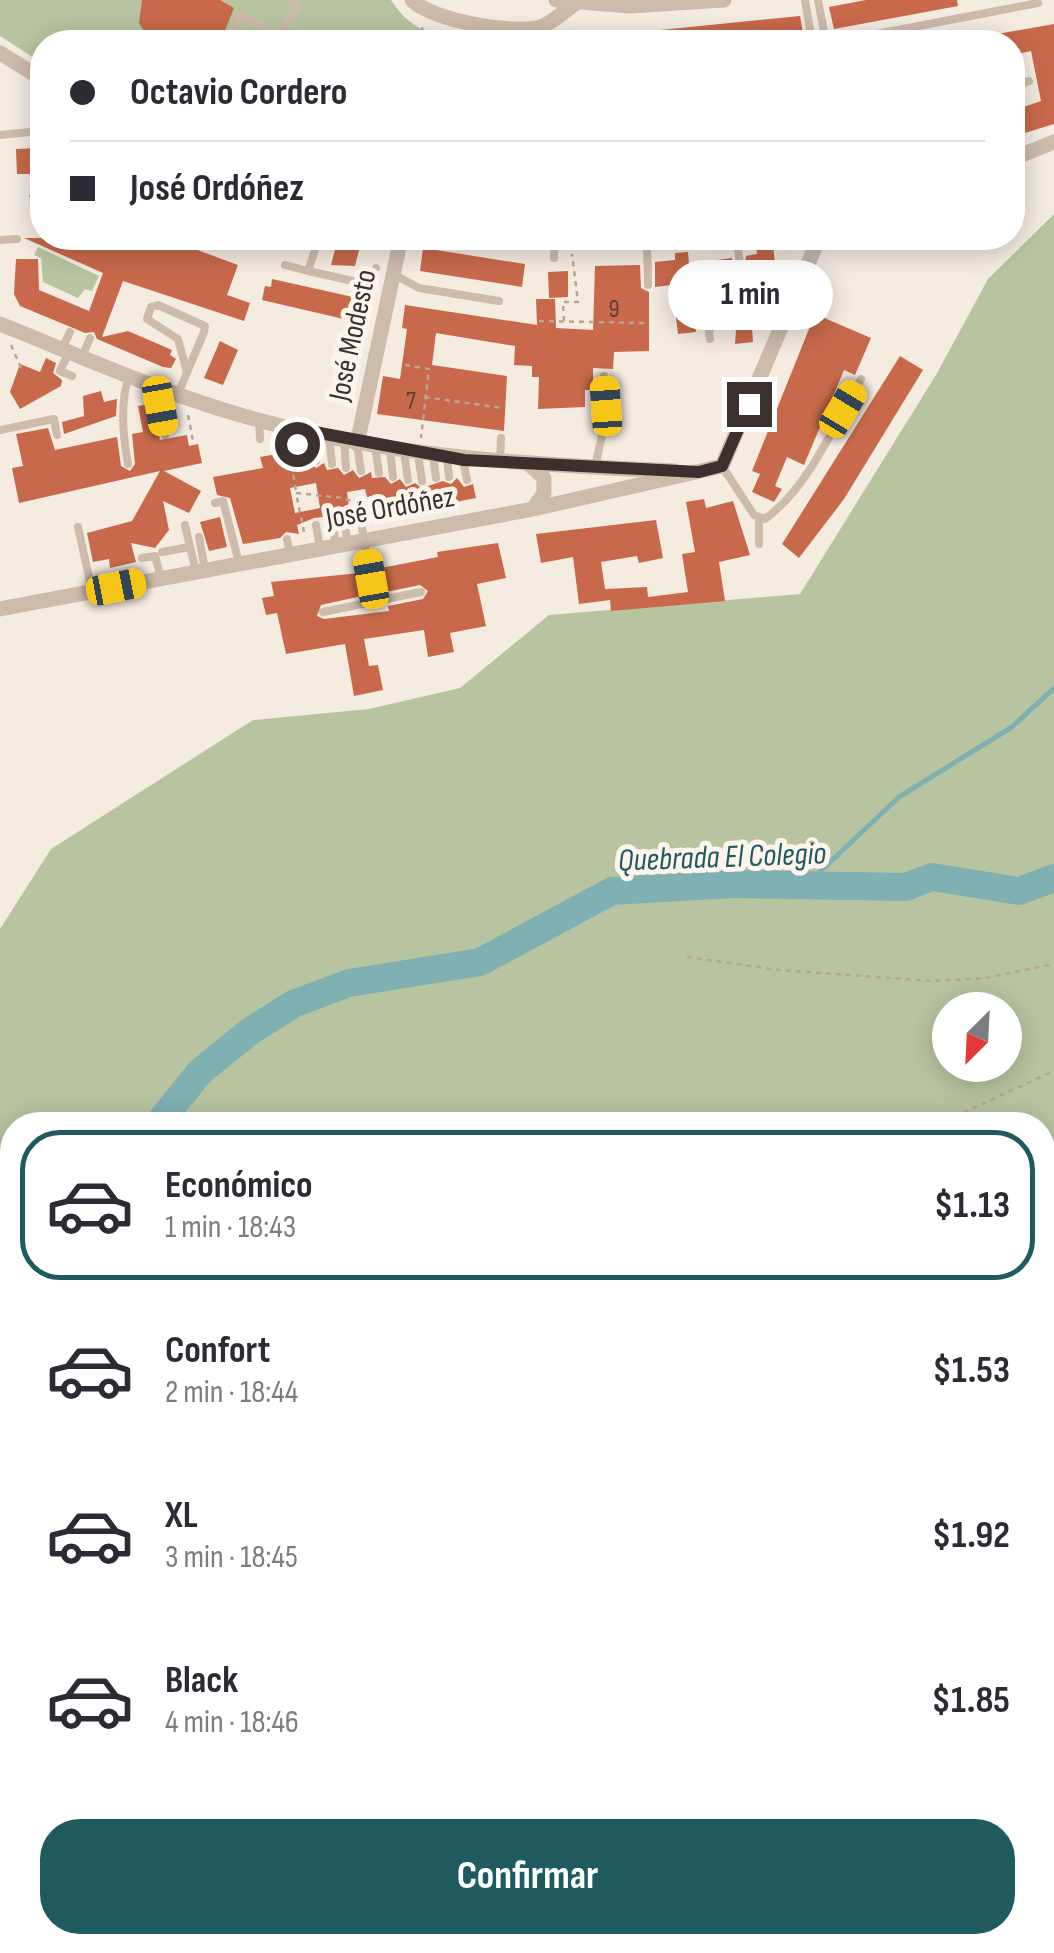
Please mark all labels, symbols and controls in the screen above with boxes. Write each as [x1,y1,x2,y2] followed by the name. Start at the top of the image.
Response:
[130,70,347,115] text: Octavio Cordero
[130,166,304,211] text: José Ordóñez
[666,259,832,329] callout: 1 min
[321,266,384,405] street label: José Modesto
[721,275,780,314] text: 1 min
[608,294,620,325] house number: 9
[140,374,180,438] car
[589,375,623,437] car
[815,376,871,442] car
[727,382,772,427] route end
[406,386,416,417] house number: 7
[275,422,320,467] route start
[322,479,457,537] street label: José Ordóñez
[351,547,391,611] car
[84,567,148,607] car
[617,834,827,881] water label: Quebrada El Colegio
[932,992,1022,1082] north arrow
[932,992,1022,1082] map controls
[45,1160,135,1250] icon: car
[165,1163,313,1208] text: Económico
[934,1183,1010,1228] text: $1.13
[165,1208,296,1247] text: 1 min · 18:43
[45,1325,135,1415] icon: car
[165,1328,270,1373] text: Confort
[932,1348,1010,1393] text: $1.53
[165,1373,298,1412] text: 2 min · 18:44
[45,1490,135,1580] icon: car
[165,1493,198,1538] text: XL
[932,1513,1010,1558] text: $1.92
[165,1538,298,1577] text: 3 min · 18:45
[45,1655,135,1745] icon: car
[165,1658,238,1703] text: Black
[932,1678,1010,1723] text: $1.85
[165,1703,299,1742] text: 4 min · 18:46
[40,1819,1015,1934] button: Confirmar

